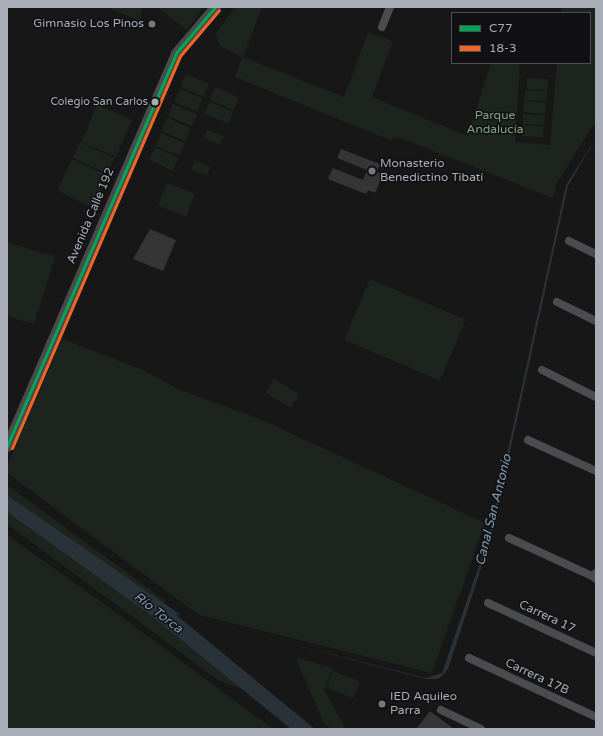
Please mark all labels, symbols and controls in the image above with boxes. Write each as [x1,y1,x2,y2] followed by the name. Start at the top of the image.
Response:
[451,12,591,64] legend
[33,17,144,31] place label: Gimnasio Los Pinos
[147,19,157,29] marker: Gimnasio Los Pinos
[489,21,512,35] text: C77
[489,41,517,55] text: 18-3
[50,95,148,109] place label: Colegio San Carlos
[150,97,160,107] marker: Colegio San Carlos
[467,109,523,137] park label: Parque Andalucía
[380,157,483,185] place label: Monasterio Benedictino Tibatí
[64,166,118,266] street label: Avenida Calle 192
[367,166,377,176] marker: Monasterio Benedictino Tibatí
[473,453,515,567] water label: Canal San Antonio
[130,589,186,637] water label: Río Torca
[517,598,577,636] street label: Carrera 17
[503,656,571,698] street label: Carrera 17B
[390,690,457,718] place label: IED Aquileo Parra
[377,699,387,709] marker: IED Aquileo Parra

